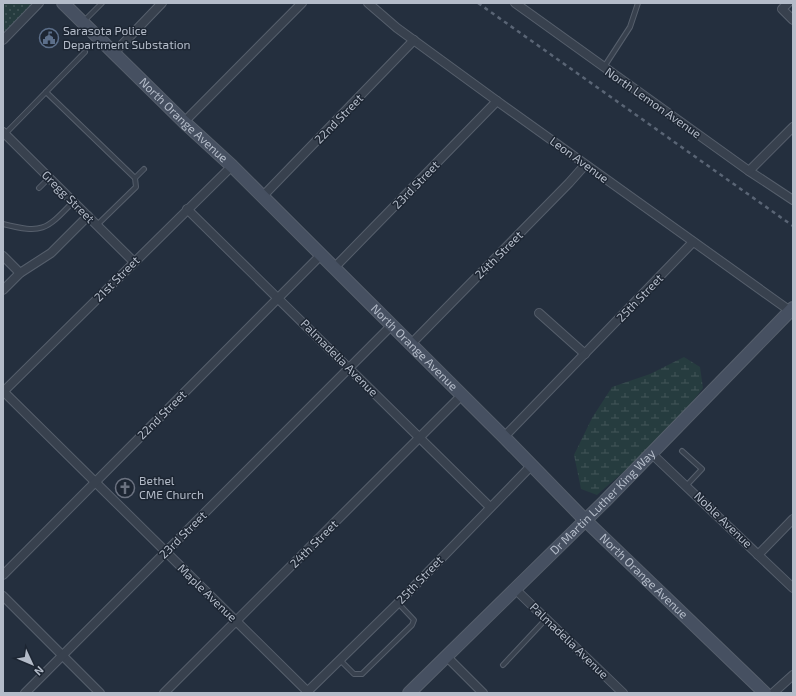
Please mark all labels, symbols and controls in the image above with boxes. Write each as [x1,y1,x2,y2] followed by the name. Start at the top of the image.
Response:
[63,23,191,51] place label: Sarasota Police Department Substation
[38,27,60,49] public building icon: Sarasota Police Department Substation
[603,64,704,141] street label: North Lemon Avenue
[137,74,231,165] street label: North Orange Avenue
[311,90,366,146] street label: 22nd Street
[548,133,612,185] street label: Leon Avenue
[389,157,442,211] street label: 23rd Street
[40,167,98,226] street label: Gregg Street
[472,227,525,281] street label: 24th Street
[91,252,142,304] street label: 21st Street
[613,270,666,324] street label: 25th Street
[369,301,461,393] street label: North Orange Avenue
[298,316,381,399] street label: Palmadelia Avenue
[134,387,189,442] street label: 22nd Street
[547,445,658,557] street label: Dr Martin Luther King Way
[139,473,204,501] place label: Bethel CME Church
[114,477,136,499] church icon: Bethel CME Church
[692,488,755,550] street label: Noble Avenue
[156,507,209,561] street label: 23rd Street
[287,516,340,570] street label: 24th Street
[597,530,691,621] street label: North Orange Avenue
[393,552,446,606] street label: 25th Street
[175,561,240,624] street label: Maple Avenue
[528,599,612,681] street label: Palmadelia Avenue
[12,644,52,684] north arrow
[32,664,47,679] text: N

